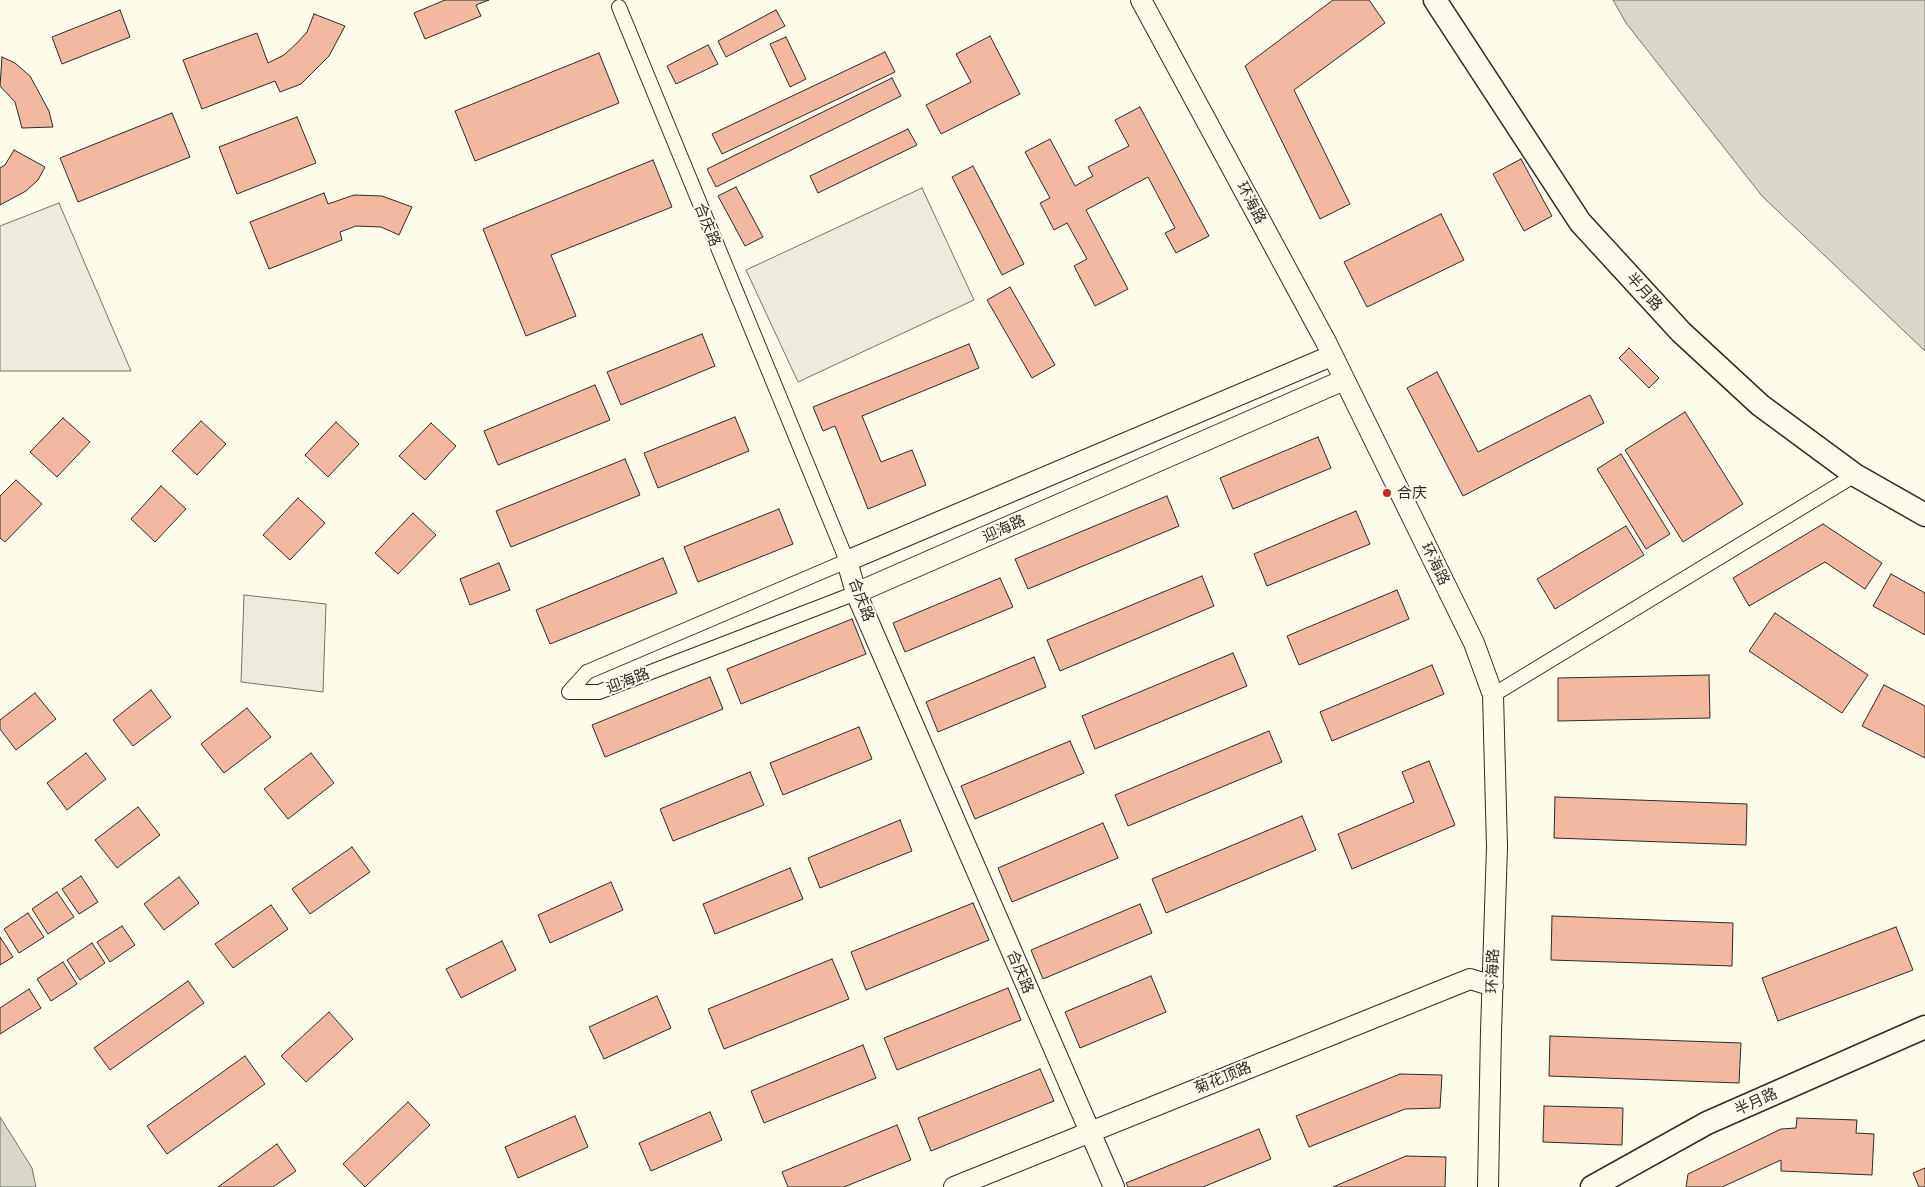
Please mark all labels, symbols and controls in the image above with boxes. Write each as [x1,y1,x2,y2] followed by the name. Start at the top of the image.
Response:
[1232,179,1270,227] street label: 环海路
[690,201,724,249] street label: 合庆路
[1622,269,1666,315] street label: 半月路
[1397,484,1427,502] place label: 合庆
[1381,487,1393,499] marker: 合庆
[980,512,1028,546] street label: 迎海路
[1417,540,1453,588] street label: 环海路
[845,576,877,624] street label: 合庆路
[604,665,652,697] street label: 迎海路
[1003,948,1037,996] street label: 合庆路
[1483,948,1503,994] street label: 环海路
[1192,1058,1254,1098] street label: 菊花顶路
[1732,1085,1780,1119] street label: 半月路

